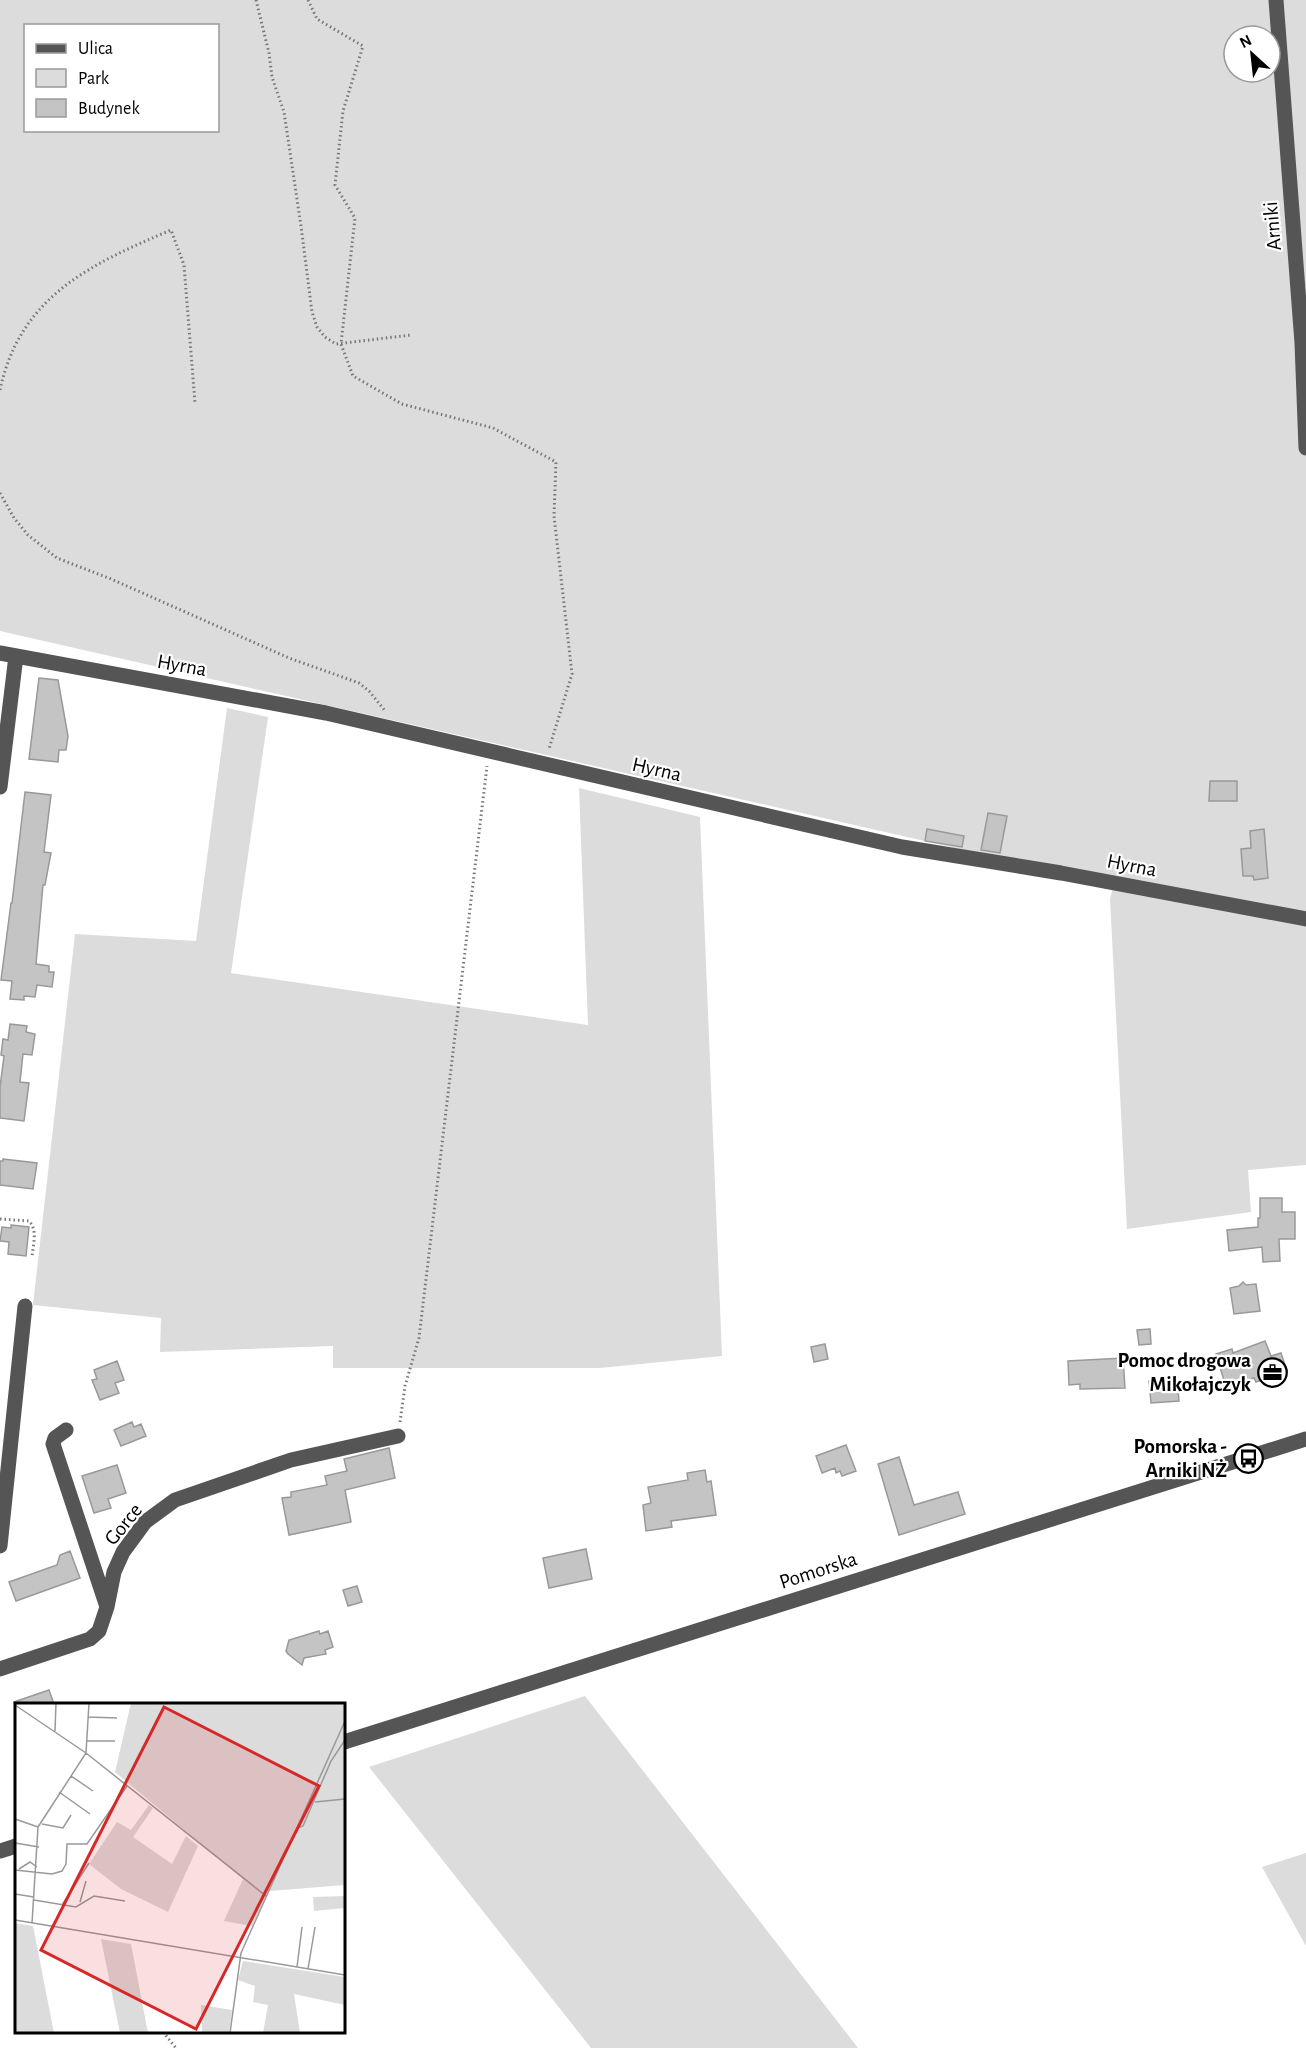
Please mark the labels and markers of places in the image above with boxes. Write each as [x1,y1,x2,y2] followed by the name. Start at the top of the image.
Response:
[1117,1350,1252,1395] place label: Pomoc drogowa Mikołajczyk
[1256,1356,1288,1388] office icon: Pomoc drogowa Mikołajczyk
[1134,1436,1227,1481] place label: Pomorska - Arniki NŻ
[1232,1442,1264,1474] bus stop icon: Pomorska - Arniki NŻ

